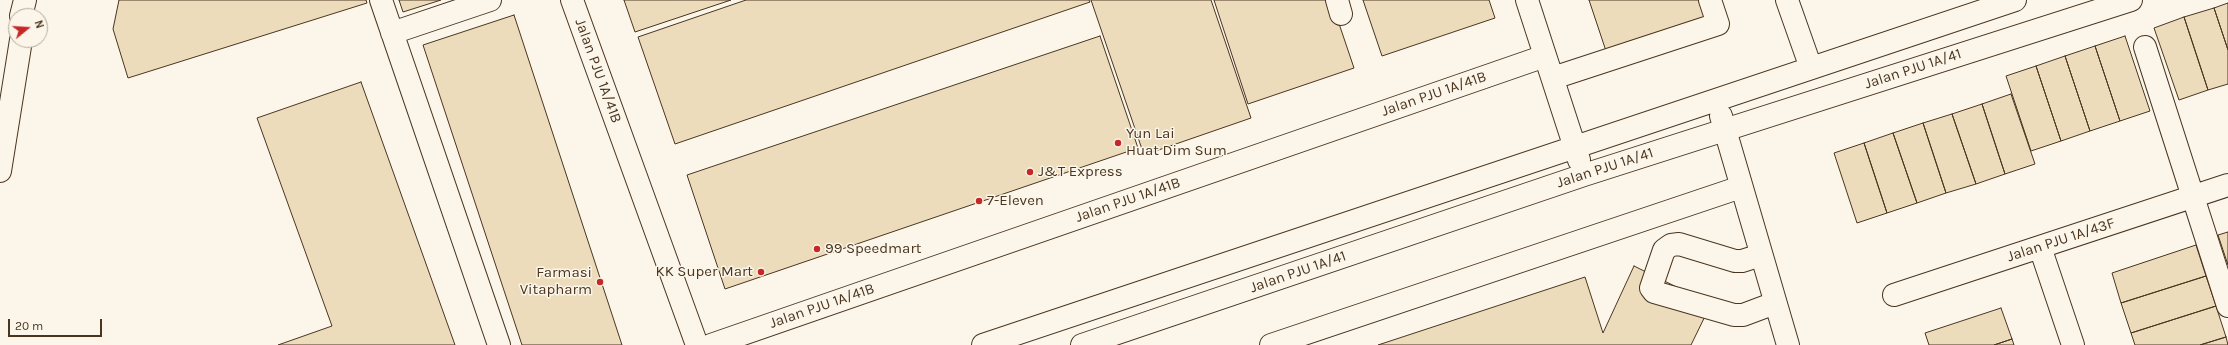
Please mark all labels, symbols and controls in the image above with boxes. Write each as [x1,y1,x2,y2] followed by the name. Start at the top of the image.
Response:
[8,8,48,48] north arrow
[571,16,625,126] street label: Jalan PJU 1A/41B
[32,19,46,30] text: N
[1862,45,1964,93] street label: Jalan PJU 1A/41
[1379,68,1489,120] street label: Jalan PJU 1A/41B
[1126,125,1227,160] place label: Yun Lai Huat Dim Sum
[1113,138,1123,148] marker: Yun Lai Huat Dim Sum
[1554,144,1656,192] street label: Jalan PJU 1A/41
[1038,163,1123,181] place label: J&T Express
[1025,167,1035,177] marker: J&T Express
[1073,174,1183,226] street label: Jalan PJU 1A/41B
[987,192,1044,210] place label: 7-Eleven
[974,196,984,206] marker: 7-Eleven
[2005,214,2117,266] street label: Jalan PJU 1A/43F
[825,240,921,258] place label: 99 Speedmart
[812,244,822,254] marker: 99 Speedmart
[1248,247,1348,297] street label: Jalan PJU 1A/41
[656,263,753,281] place label: KK Super Mart
[520,264,592,299] place label: Farmasi Vitapharm
[756,267,766,277] marker: KK Super Mart
[595,277,605,287] marker: Farmasi Vitapharm
[767,280,877,332] street label: Jalan PJU 1A/41B
[10,311,104,337] scale bar
[15,319,43,333] text: 20 m

